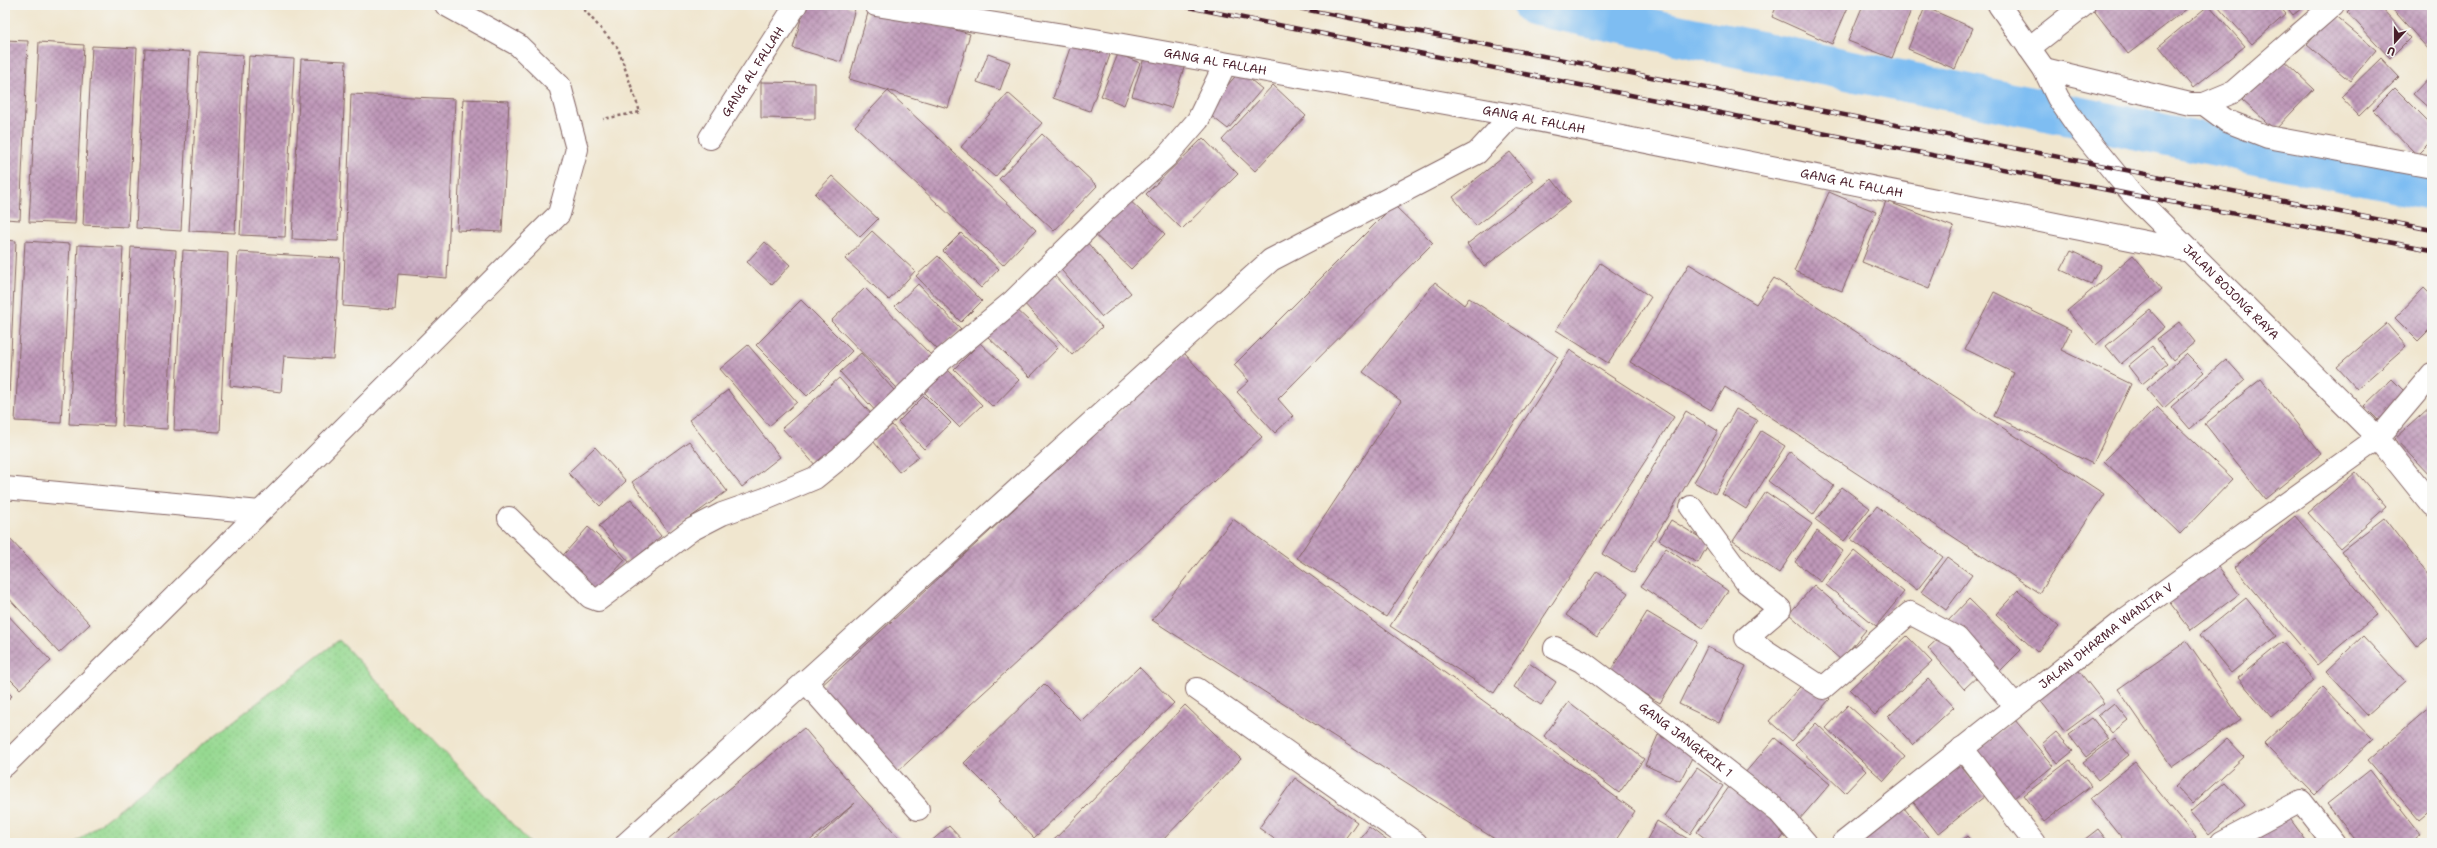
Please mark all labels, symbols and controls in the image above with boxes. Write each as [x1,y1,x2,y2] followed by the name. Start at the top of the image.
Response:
[2375,22,2415,62] north arrow
[718,23,788,120] street label: GANG AL FALLAH
[2385,43,2398,59] text: U
[1163,45,1268,79] street label: GANG AL FALLAH
[1481,102,1587,138] street label: GANG AL FALLAH
[1799,165,1905,201] street label: GANG AL FALLAH
[2179,241,2283,343] street label: JALAN BOJONG RAYA
[2036,579,2177,692] street label: JALAN DHARMA WANITA V
[1635,699,1736,781] street label: GANG JANGKRIK 1

